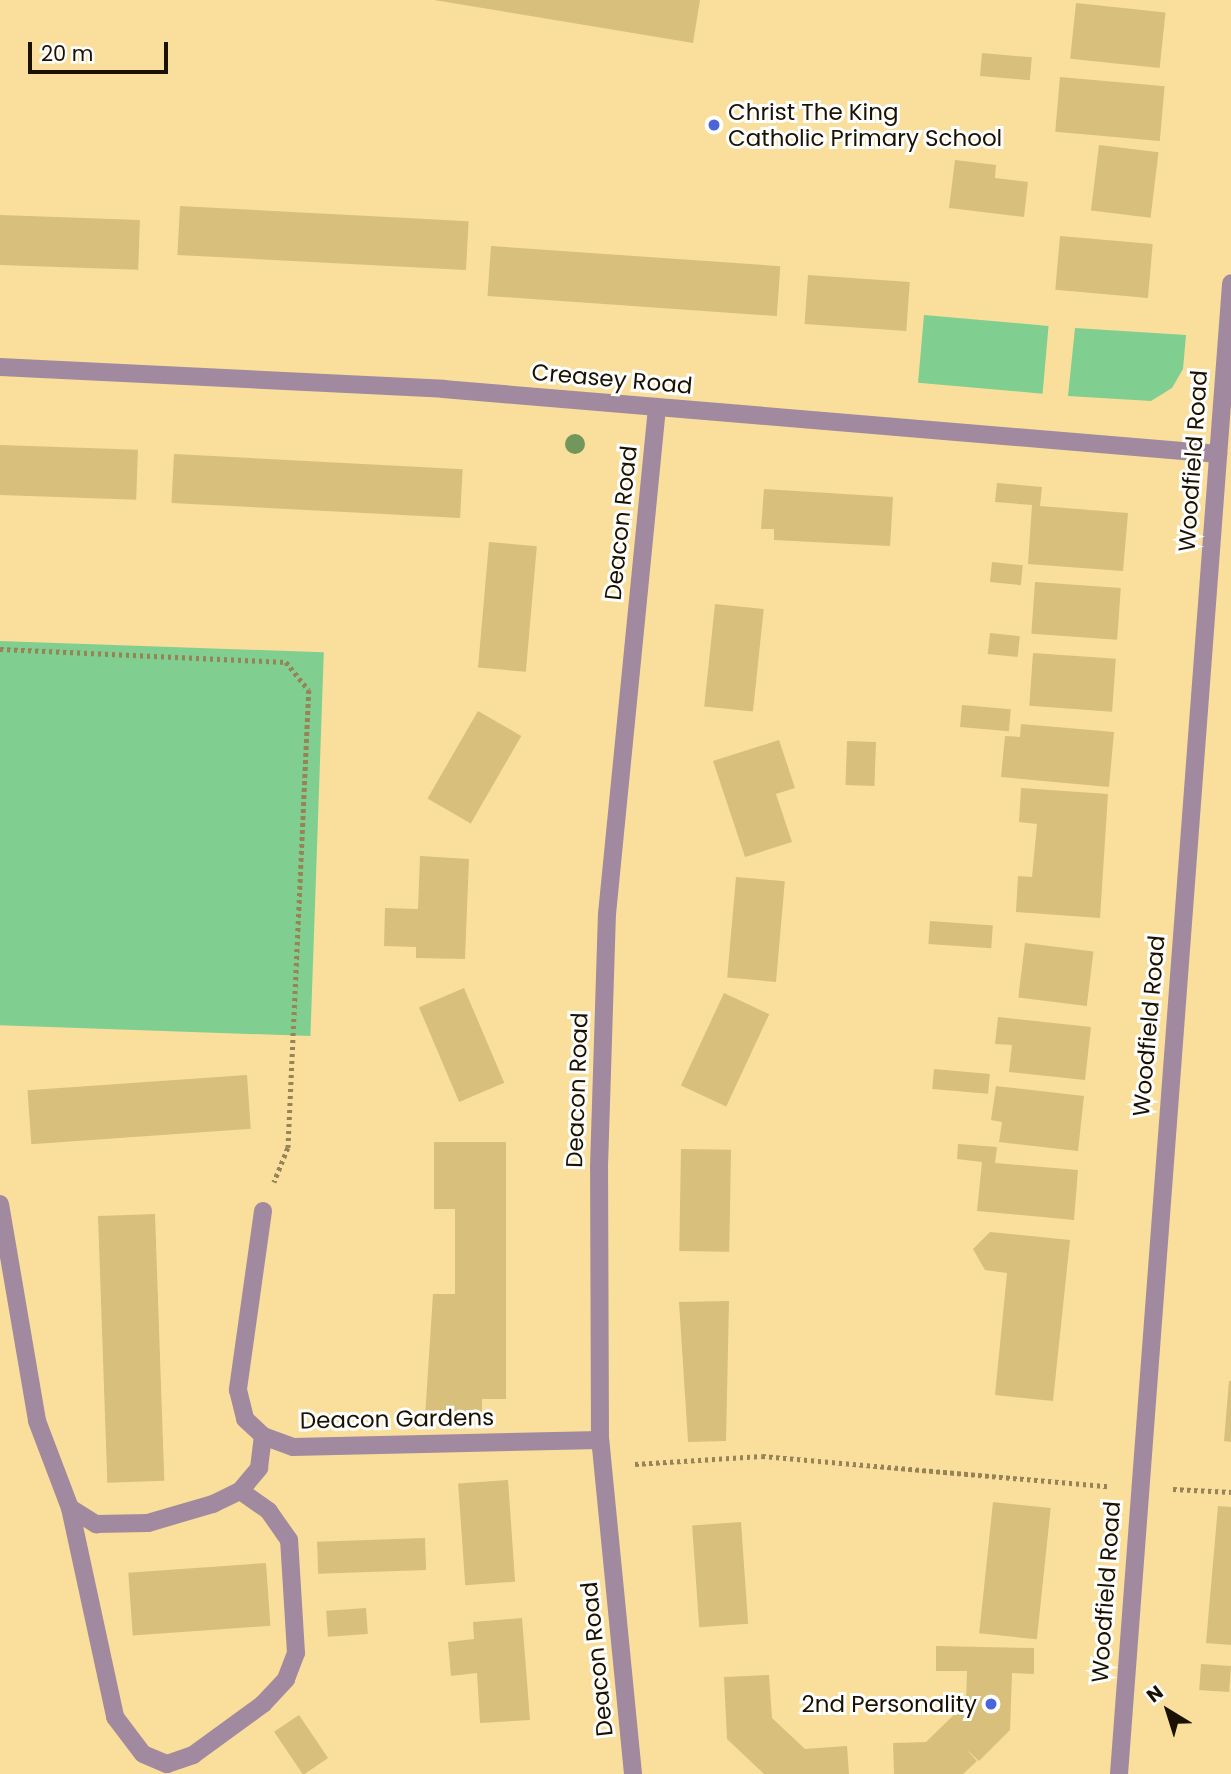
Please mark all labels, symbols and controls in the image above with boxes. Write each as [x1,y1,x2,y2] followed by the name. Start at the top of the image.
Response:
[32,28,172,72] scale bar
[41,39,94,68] text: 20 m
[728,98,1002,152] place label: Christ The King Catholic Primary School
[706,117,722,133] marker: Christ The King Catholic Primary School
[530,358,694,400] street label: Creasey Road
[1173,369,1213,553] street label: Woodfield Road
[599,444,643,602] street label: Deacon Road
[1127,934,1171,1118] street label: Woodfield Road
[560,1012,594,1168] street label: Deacon Road
[300,1404,494,1434] street label: Deacon Gardens
[1086,1500,1126,1684] street label: Woodfield Road
[575,1580,619,1738] street label: Deacon Road
[1133,1676,1203,1746] north arrow
[1141,1679,1169,1709] text: N
[802,1690,977,1718] place label: 2nd Personality
[983,1696,999,1712] marker: 2nd Personality

